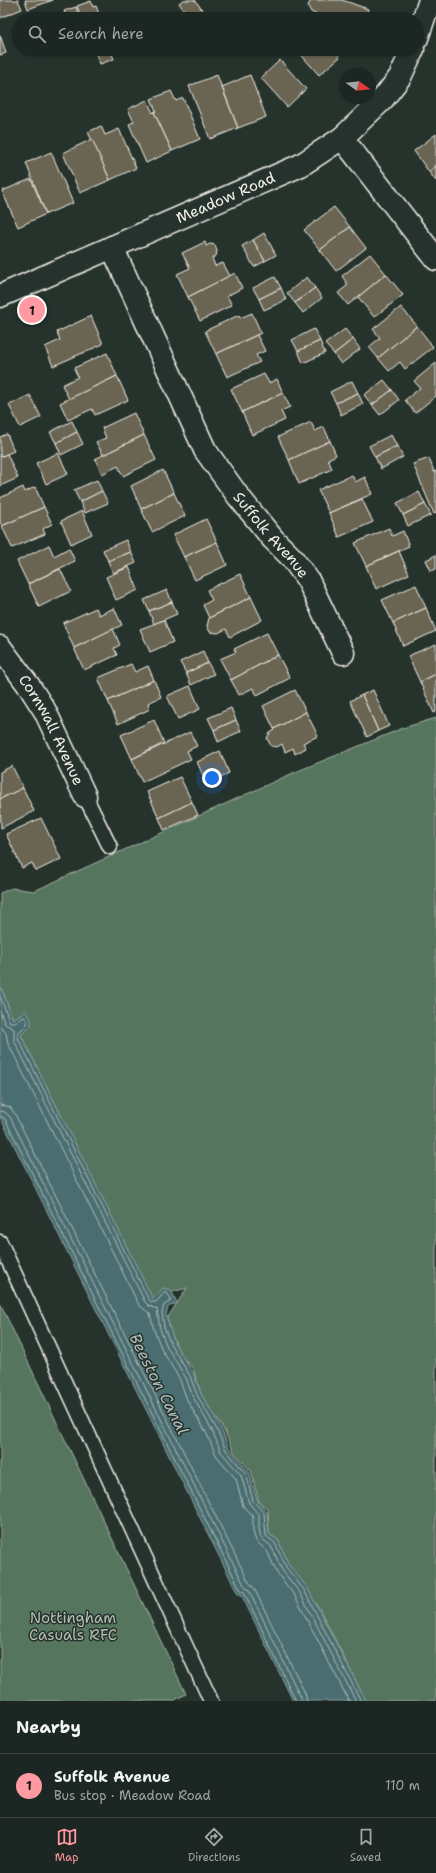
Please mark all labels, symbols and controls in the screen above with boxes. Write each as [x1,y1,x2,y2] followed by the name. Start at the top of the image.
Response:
[12,12,424,56] search box
[26,23,48,45] icon: search
[58,24,144,44] text: Search here
[340,68,376,104] north arrow
[173,167,279,228] street label: Meadow Road
[19,295,45,325] pin: 1
[229,488,313,582] street label: Suffolk Avenue
[14,671,89,789] street label: Cornwall Avenue
[202,768,222,788] your location
[124,1330,194,1438] water label: Beeston Canal
[29,1608,117,1645] park label: Nottingham Casuals RFC
[16,1716,81,1738] text: Nearby
[54,1767,170,1787] text: Suffolk Avenue
[26,1777,32,1794] text: 1
[385,1777,420,1794] text: 110 m
[54,1787,211,1804] text: Bus stop · Meadow Road
[55,1826,78,1865] tab: Map
[188,1826,240,1865] tab: Directions
[350,1826,381,1865] tab: Saved

